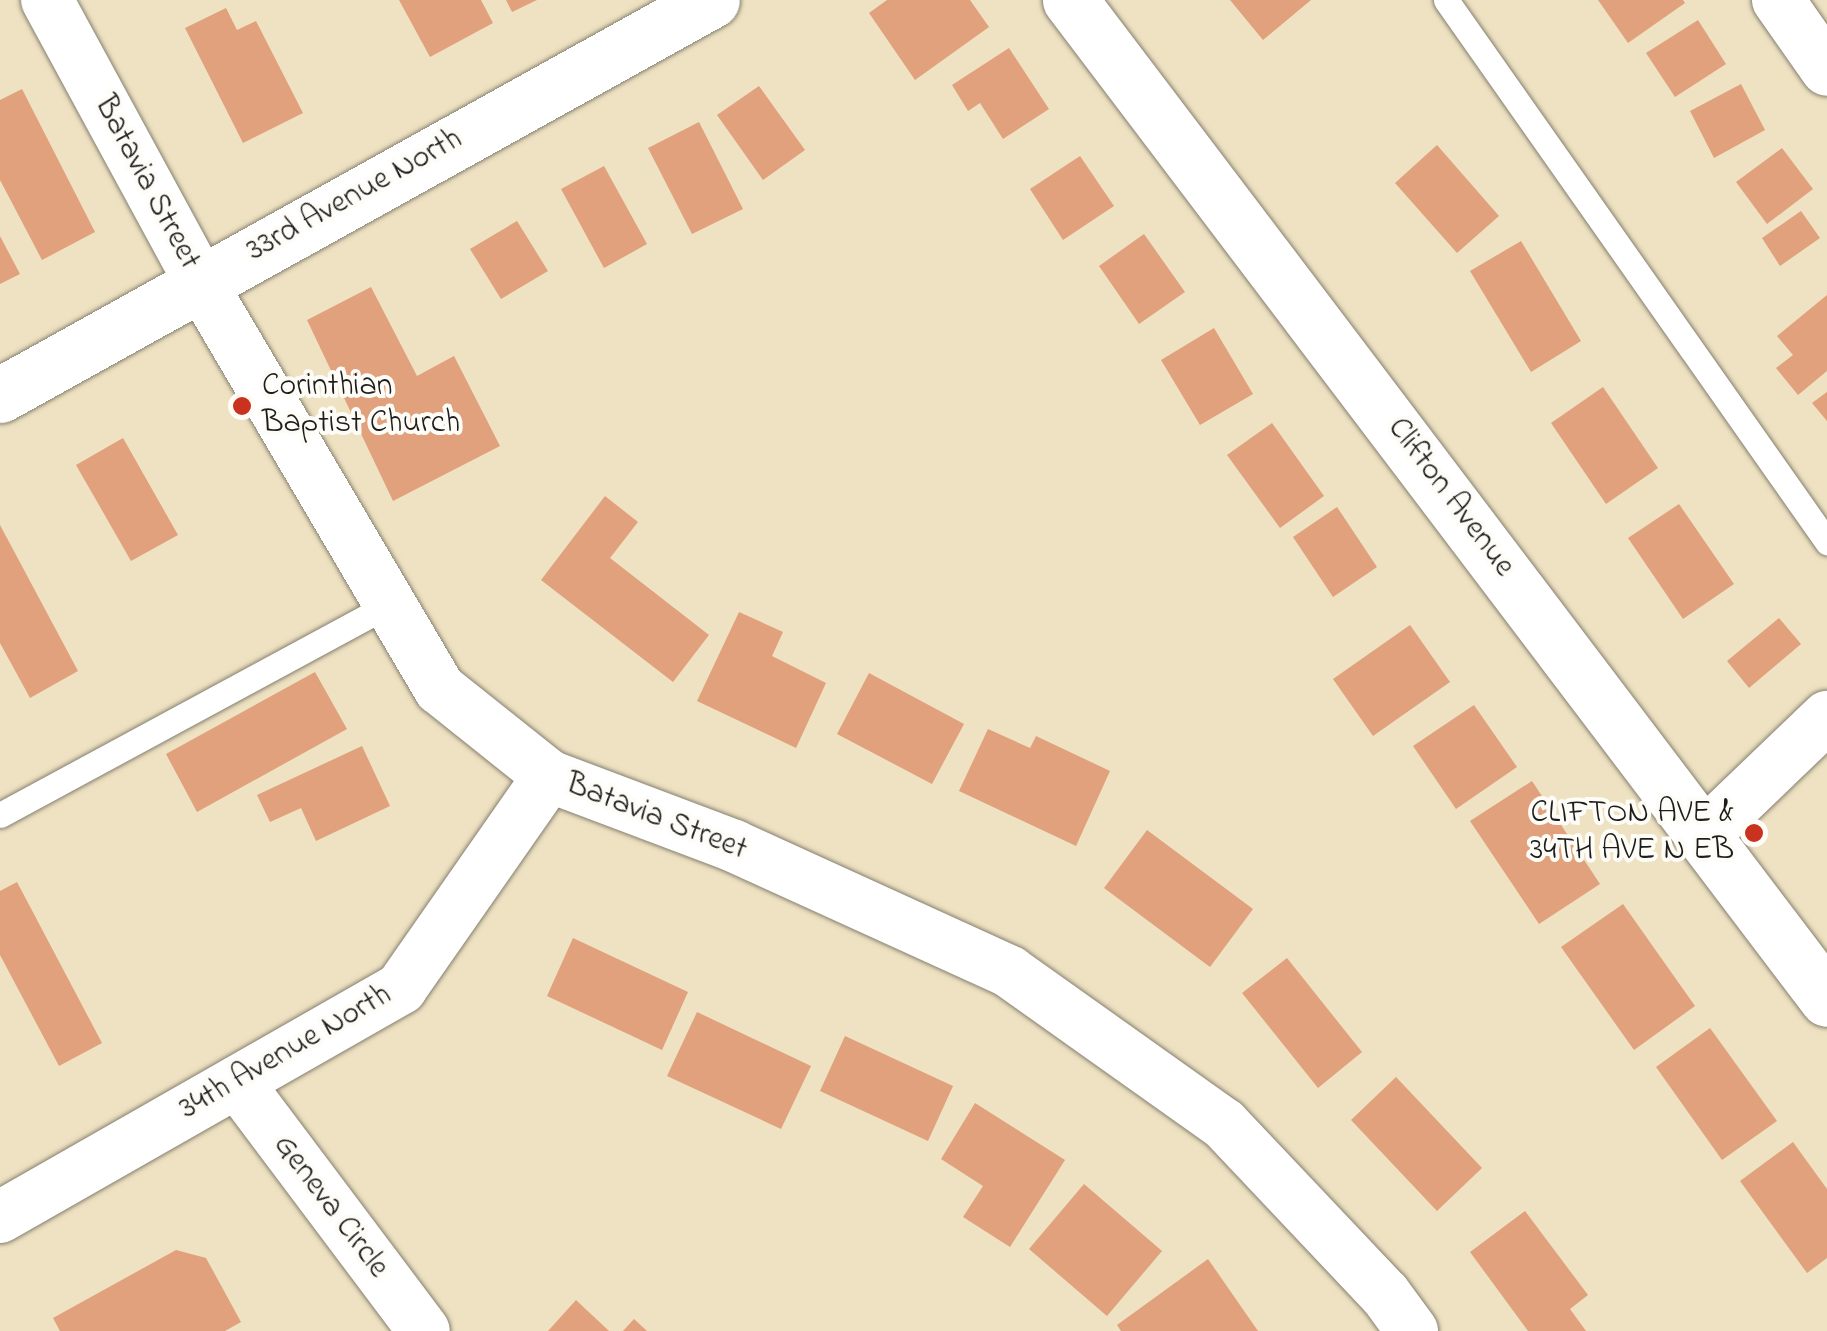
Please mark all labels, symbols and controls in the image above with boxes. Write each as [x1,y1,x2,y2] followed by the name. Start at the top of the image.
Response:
[84,90,208,276] street label: Batavia Street
[241,121,469,271] street label: 33rd Avenue North
[262,369,460,444] place label: Corinthian Baptist Church
[231,395,253,417] marker: Corinthian Baptist Church
[1378,411,1522,585] street label: Clifton Avenue
[560,766,752,870] street label: Batavia Street
[1530,796,1734,871] place label: CLIFTON AVE & 34TH AVE N EB
[1743,822,1765,844] marker: CLIFTON AVE & 34TH AVE N EB
[173,977,399,1129] street label: 34th Avenue North
[264,1128,396,1286] street label: Geneva Circle

